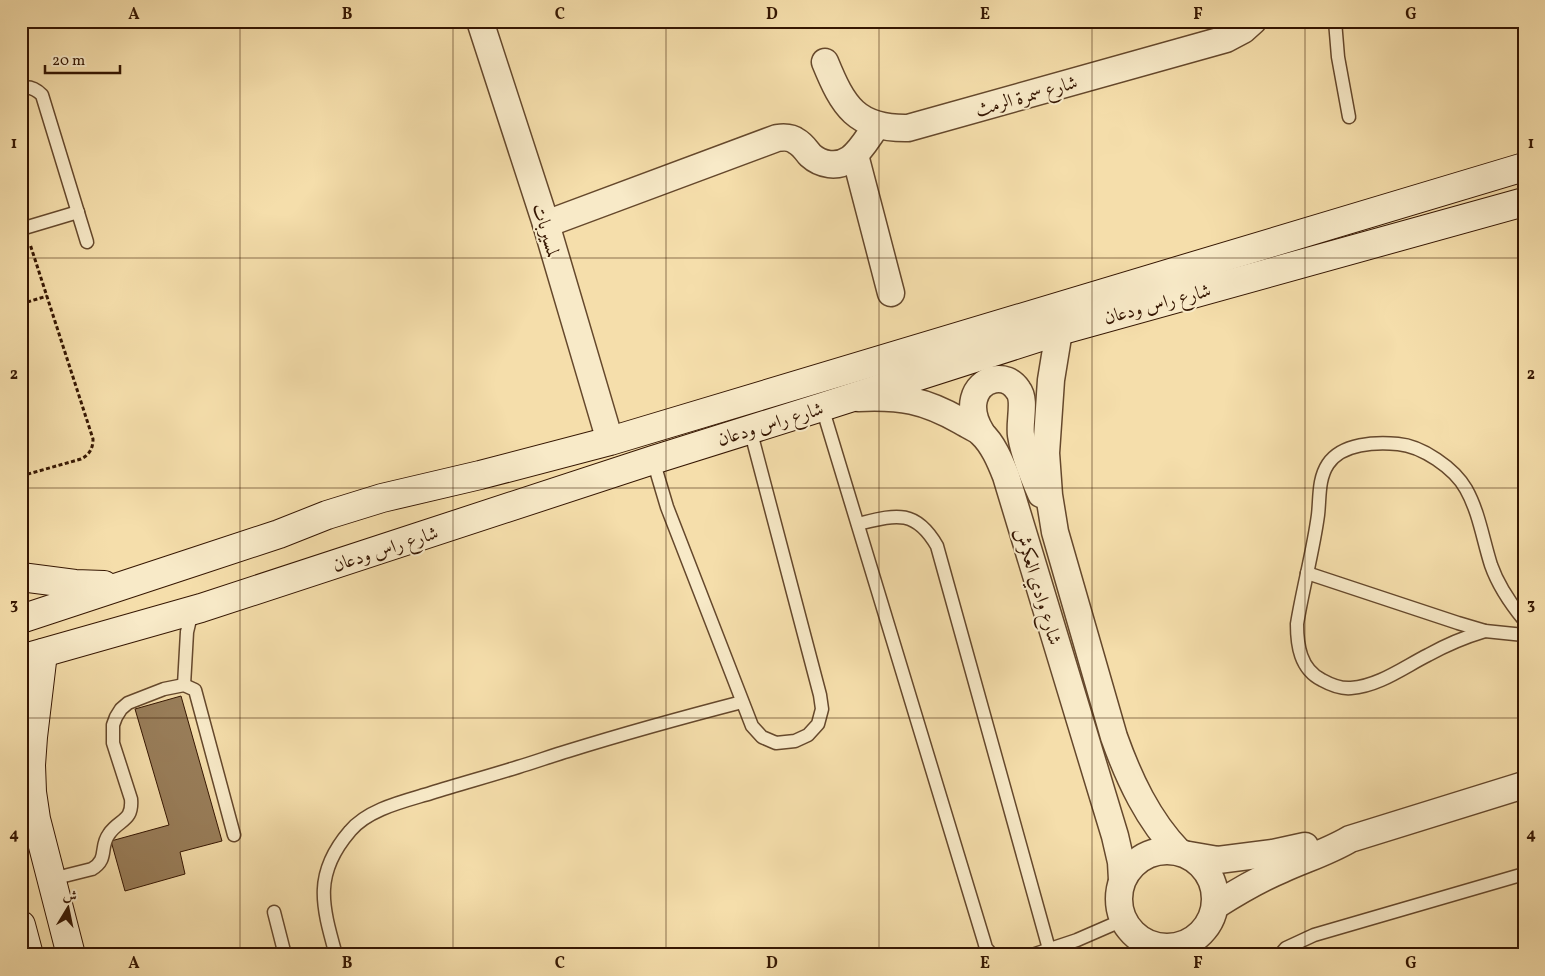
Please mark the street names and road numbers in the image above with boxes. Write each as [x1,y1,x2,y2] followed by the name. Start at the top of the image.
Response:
[972,70,1081,125] street label: شارع سمرة الرمث
[525,200,566,261] street label: لمسيربات
[1101,278,1214,333] street label: شارع راس ودعان
[714,396,827,454] street label: شارع راس ودعان
[329,521,442,580] street label: شارع راس ودعان
[1006,525,1067,649] street label: شارع وادي العكرش

